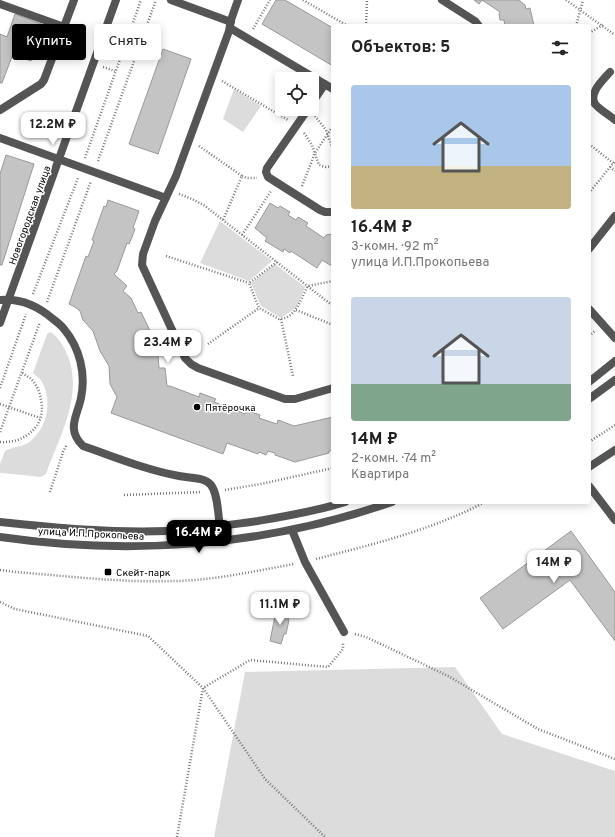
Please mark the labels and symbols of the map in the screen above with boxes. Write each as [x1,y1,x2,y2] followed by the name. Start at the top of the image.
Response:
[16,112,90,146] pin: 12.2M ₽
[6,164,54,267] street label: Новогородская улица
[131,330,205,364] pin: 23.4M ₽
[192,402,202,412] marker: Пятёрочка
[205,402,256,415] place label: Пятёрочка
[162,520,236,554] pin: 16.4M ₽
[37,525,144,544] street label: улица И.П.Прокопьева
[526,550,582,584] pin: 14M ₽
[103,567,113,577] marker: Скейт-парк
[116,567,171,580] place label: Скейт-парк
[243,592,317,626] pin: 11.1M ₽

